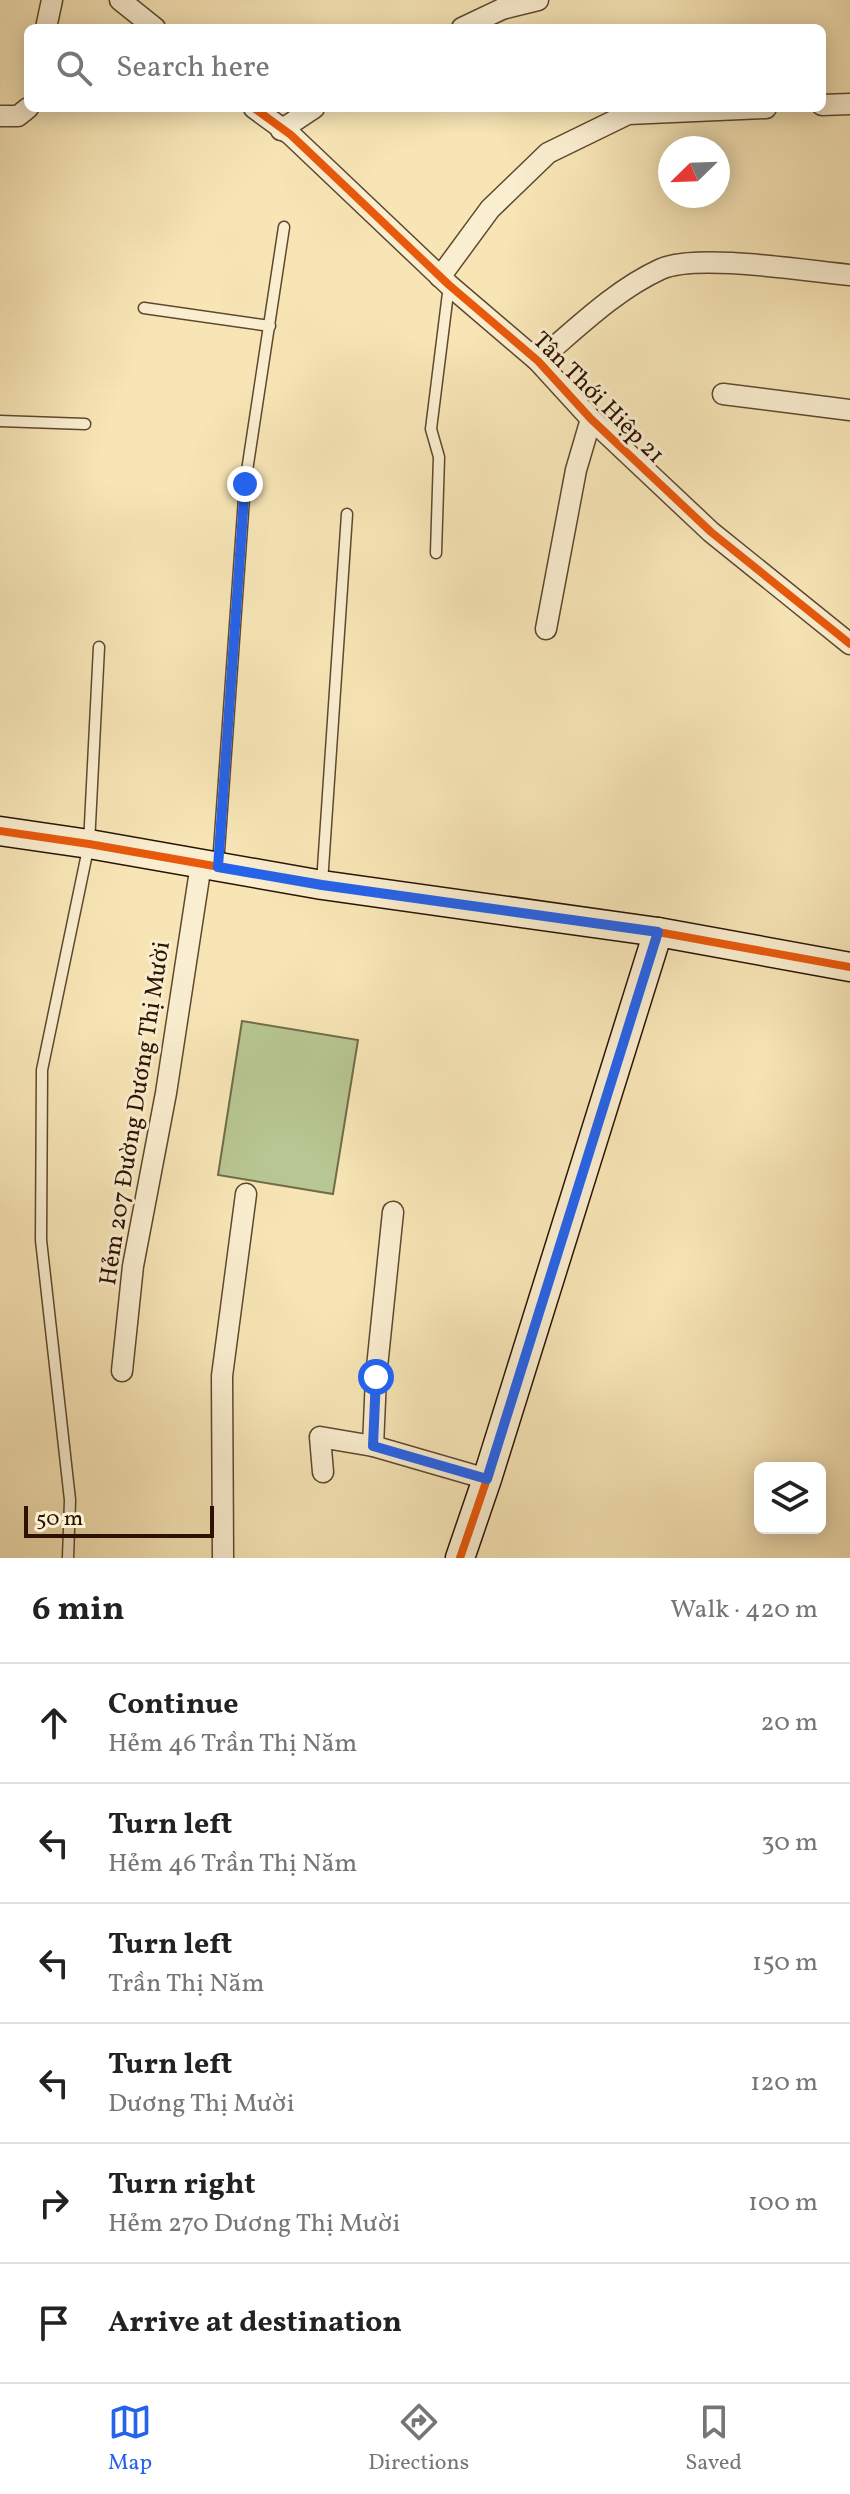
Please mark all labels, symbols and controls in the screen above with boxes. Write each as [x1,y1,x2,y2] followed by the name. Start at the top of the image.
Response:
[24,24,826,112] search box
[52,46,96,90] icon: search
[116,47,270,89] text: Search here
[658,136,730,208] north arrow
[524,325,671,472] street label: Tân Thới Hiệp 21
[227,466,263,502] route end
[92,939,180,1288] street label: Hẻm 207 Đường Dương Thị Mười
[358,1359,394,1395] route start
[754,1462,826,1534] map controls
[754,1462,826,1534] button: layers
[24,1502,214,1538] scale bar
[36,1504,83,1535] text: 50 m
[32,1587,125,1634] text: 6 min
[670,1592,818,1628] text: Walk · 420 m
[108,1684,239,1726] text: Continue
[32,1701,76,1745] icon: ahead
[760,1705,818,1741] text: 20 m
[108,1726,357,1762] text: Hẻm 46 Trần Thị Năm
[108,1804,232,1846] text: Turn left
[32,1821,76,1865] icon: left
[761,1825,818,1861] text: 30 m
[108,1846,357,1882] text: Hẻm 46 Trần Thị Năm
[108,1924,232,1966] text: Turn left
[32,1941,76,1985] icon: left
[752,1945,818,1981] text: 150 m
[108,1966,264,2002] text: Trần Thị Năm
[108,2044,232,2086] text: Turn left
[32,2061,76,2105] icon: left
[750,2065,818,2101] text: 120 m
[108,2086,295,2122] text: Dương Thị Mười
[108,2164,256,2206] text: Turn right
[32,2181,76,2225] icon: right
[748,2185,818,2221] text: 100 m
[108,2206,400,2242] text: Hẻm 270 Dương Thị Mười
[32,2301,76,2345] icon: arrive
[108,2302,402,2344] text: Arrive at destination
[108,2400,152,2479] tab: Map
[368,2400,469,2479] tab: Directions
[685,2400,742,2479] tab: Saved

